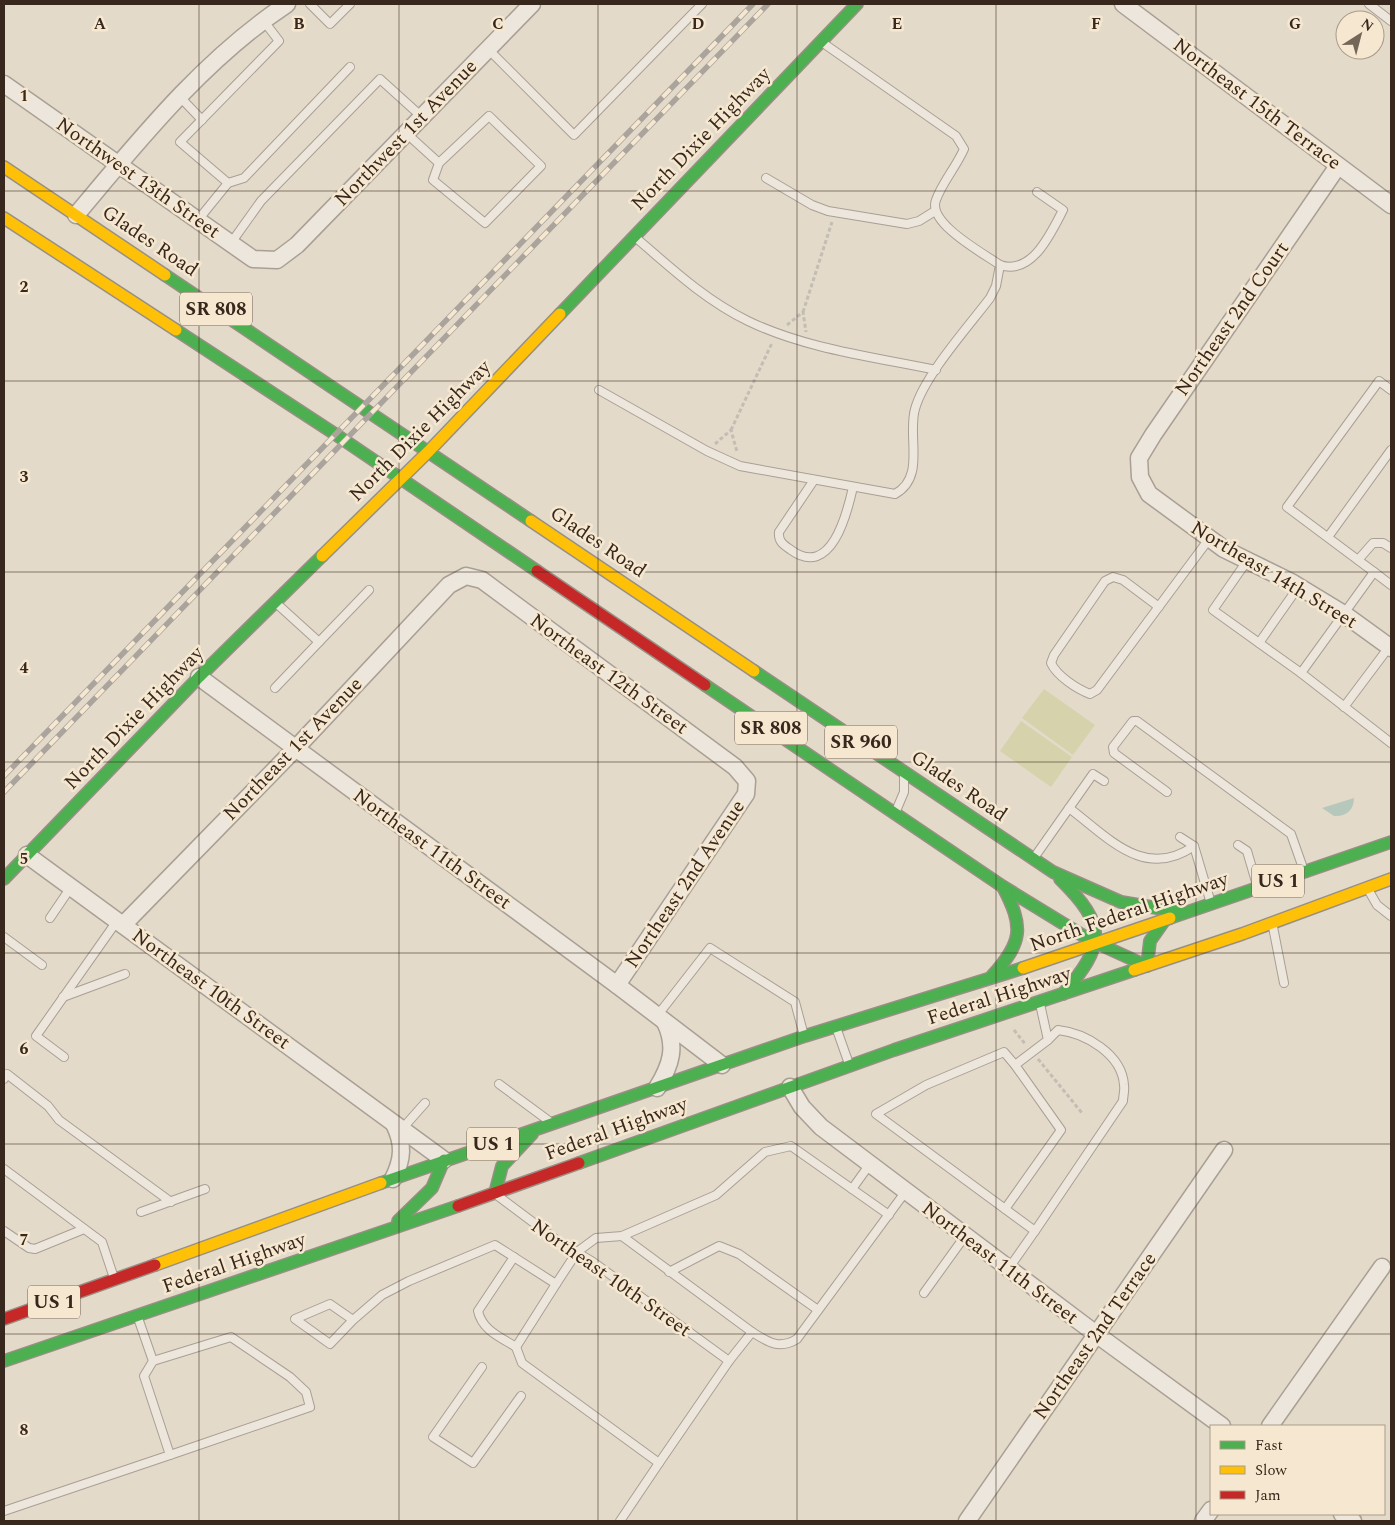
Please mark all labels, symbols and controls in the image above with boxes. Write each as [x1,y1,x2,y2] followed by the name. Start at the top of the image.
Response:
[1335,10,1385,60] north arrow
[94,12,107,36] text: A
[293,12,305,36] text: B
[492,12,504,36] text: C
[692,12,705,36] text: D
[892,12,902,36] text: E
[1091,12,1101,36] text: F
[1289,12,1301,36] text: G
[1357,13,1378,37] text: N
[1166,30,1348,178] street label: Northeast 15th Terrace
[327,52,485,214] street label: Northwest 1st Avenue
[624,59,779,218] street label: North Dixie Highway
[20,84,28,108] text: 1
[50,110,226,246] street label: Northwest 13th Street
[96,198,204,284] street label: Glades Road
[1167,235,1297,403] street label: Northeast 2nd Court
[20,275,29,299] text: 2
[180,292,252,326] road number: SR 808
[342,352,499,509] street label: North Dixie Highway
[20,465,29,489] text: 3
[544,499,652,585] street label: Glades Road
[1185,513,1363,637] street label: Northeast 14th Street
[523,606,695,742] street label: Northeast 12th Street
[57,638,212,797] street label: North Dixie Highway
[20,656,29,680] text: 4
[216,670,370,828] street label: Northeast 1st Avenue
[735,711,807,744] road number: SR 808
[825,726,897,759] road number: SR 960
[905,743,1013,829] street label: Glades Road
[346,781,518,917] street label: Northeast 11th Street
[617,794,753,974] street label: Northeast 2nd Avenue
[20,847,28,871] text: 5
[1026,863,1234,960] street label: North Federal Highway
[1252,864,1304,898] road number: US 1
[125,921,297,1057] street label: Northeast 10th Street
[923,958,1076,1033] street label: Federal Highway
[20,1037,29,1061] text: 6
[540,1089,693,1169] street label: Federal Highway
[467,1128,519,1160] road number: US 1
[915,1194,1085,1332] street label: Northeast 11th Street
[525,1211,697,1345] street label: Northeast 10th Street
[158,1224,311,1302] street label: Federal Highway
[20,1228,29,1252] text: 7
[1026,1246,1164,1426] street label: Northeast 2nd Terrace
[28,1285,80,1318] road number: US 1
[20,1418,29,1442] text: 8
[1210,1425,1385,1515] legend
[1255,1434,1283,1457] text: Fast
[1255,1459,1287,1482] text: Slow
[1255,1484,1281,1507] text: Jam

